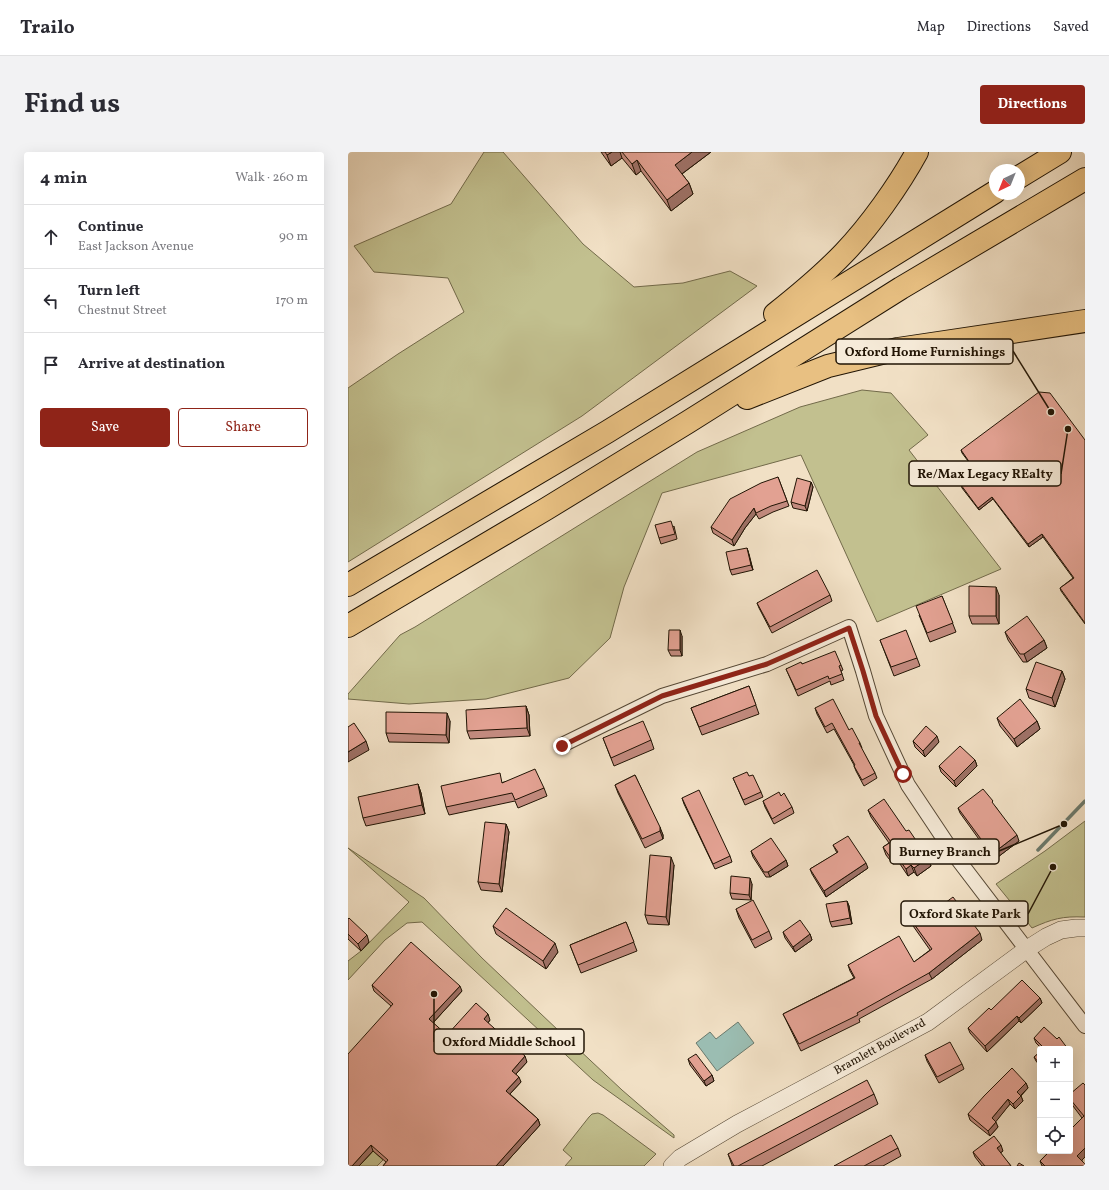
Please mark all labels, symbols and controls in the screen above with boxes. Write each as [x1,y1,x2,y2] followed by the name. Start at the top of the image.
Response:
[20,15,75,41] text: Trailo
[917,18,945,37] text: Map
[967,18,1031,37] text: Directions
[1053,18,1089,37] text: Saved
[24,85,120,124] text: Find us
[980,85,1085,124] button: Directions
[989,164,1025,200] north arrow
[40,167,87,190] text: 4 min
[235,169,308,187] text: Walk · 260 m
[78,217,143,238] text: Continue
[40,226,62,248] icon: ahead
[279,228,308,246] text: 90 m
[78,238,194,256] text: East Jackson Avenue
[78,281,140,302] text: Turn left
[40,290,62,312] icon: left
[275,292,308,310] text: 170 m
[78,302,167,320] text: Chestnut Street
[836,339,1013,364] callout: Oxford Home Furnishings
[845,344,1005,362] text: Oxford Home Furnishings
[40,354,62,376] icon: arrive
[78,354,225,375] text: Arrive at destination
[40,408,170,447] button: Save
[178,408,308,447] button: Share
[909,461,1061,486] callout: Re/Max Legacy REalty
[917,466,1053,484] text: Re/Max Legacy REalty
[553,737,571,755] route end
[894,765,912,783] route start
[890,839,999,864] callout: Burney Branch
[899,844,992,862] text: Burney Branch
[901,901,1028,926] callout: Oxford Skate Park
[909,906,1021,924] text: Oxford Skate Park
[831,1015,929,1079] street label: Bramlett Boulevard
[434,1029,584,1054] callout: Oxford Middle School
[442,1034,576,1052] text: Oxford Middle School
[1037,1046,1073,1154] map controls
[1037,1046,1073,1082] button: +
[1037,1082,1073,1118] button: −
[1037,1118,1073,1154] button: locate

